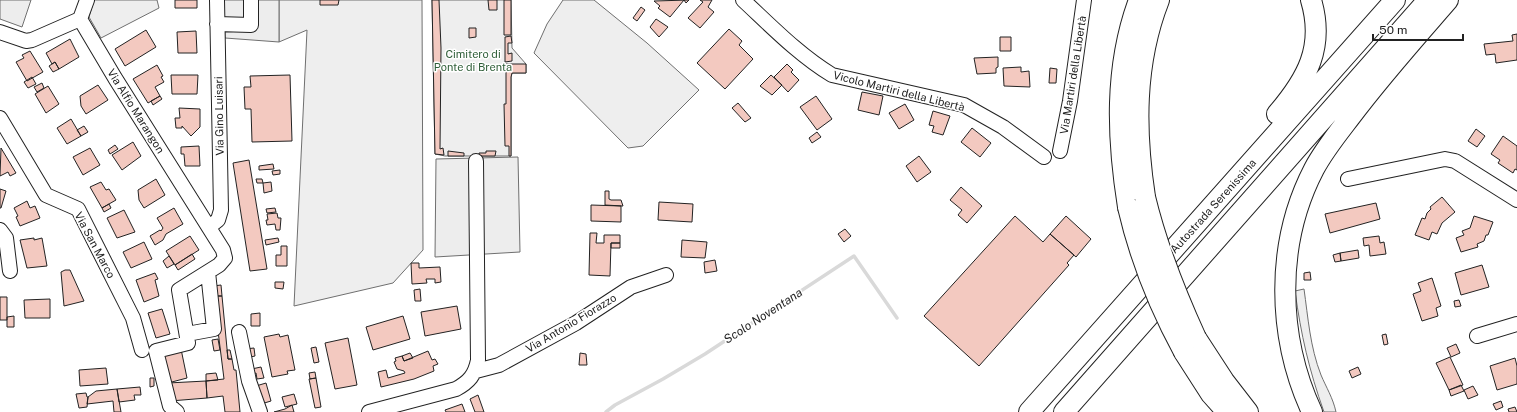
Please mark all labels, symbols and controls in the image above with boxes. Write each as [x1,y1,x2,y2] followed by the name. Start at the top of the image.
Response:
[1058,15,1088,135] street label: Via Martiri della Libertà
[1373,16,1463,42] scale bar
[1379,23,1407,37] text: 50 m
[434,48,512,73] park label: Cimitero di Ponte di Brenta
[105,67,167,155] street label: Via Alfio Marangon
[832,69,966,113] street label: Vicolo Martiri della Libertà
[212,76,226,156] street label: Via Gino Luisari
[1168,157,1258,255] street label: Autostrada Serenissima
[72,210,118,280] street label: Via San Marco
[721,285,805,347] water label: Scolo Noventana
[524,291,618,355] street label: Via Antonio Fiorazzo

